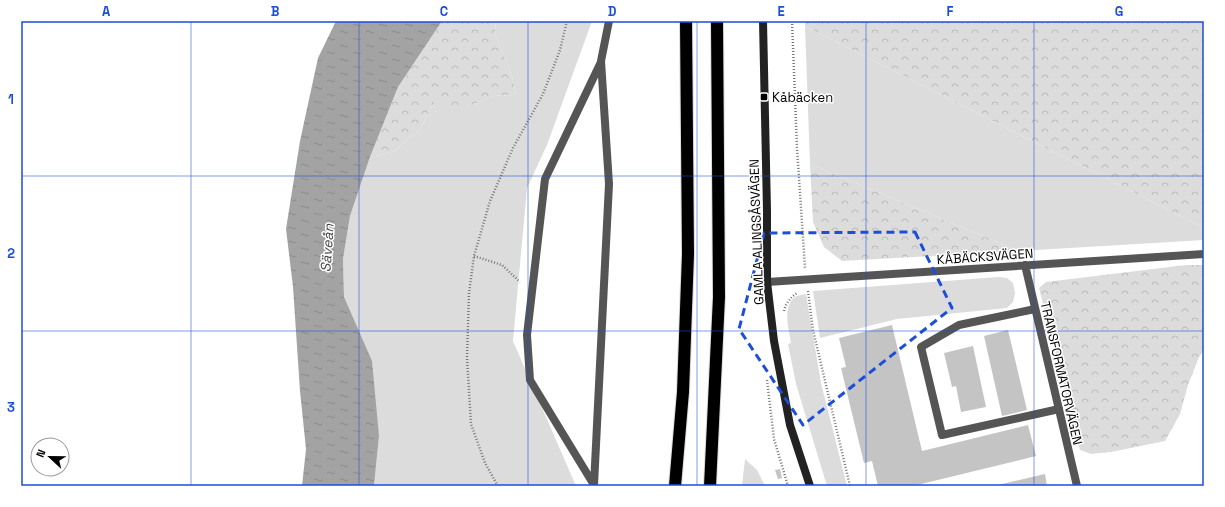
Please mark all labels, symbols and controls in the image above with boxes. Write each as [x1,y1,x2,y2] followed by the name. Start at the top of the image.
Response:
[102,3,111,20] text: A
[271,3,280,20] text: B
[440,3,448,20] text: C
[608,3,617,20] text: D
[777,3,785,20] text: E
[947,3,954,20] text: F
[1115,3,1123,20] text: G
[772,89,833,106] place label: Kåbäcken
[8,91,14,108] text: 1
[759,92,769,102] marker: Kåbäcken
[745,159,768,305] street label: GAMLA ALINGSÅSVÄGEN
[316,223,338,273] water label: Säveån
[7,245,15,262] text: 2
[936,245,1034,268] street label: KÅBÄCKSVÄGEN
[1037,300,1086,447] street label: TRANSFORMATORVÄGEN
[7,399,15,416] text: 3
[30,437,70,477] north arrow
[33,447,49,459] text: N

